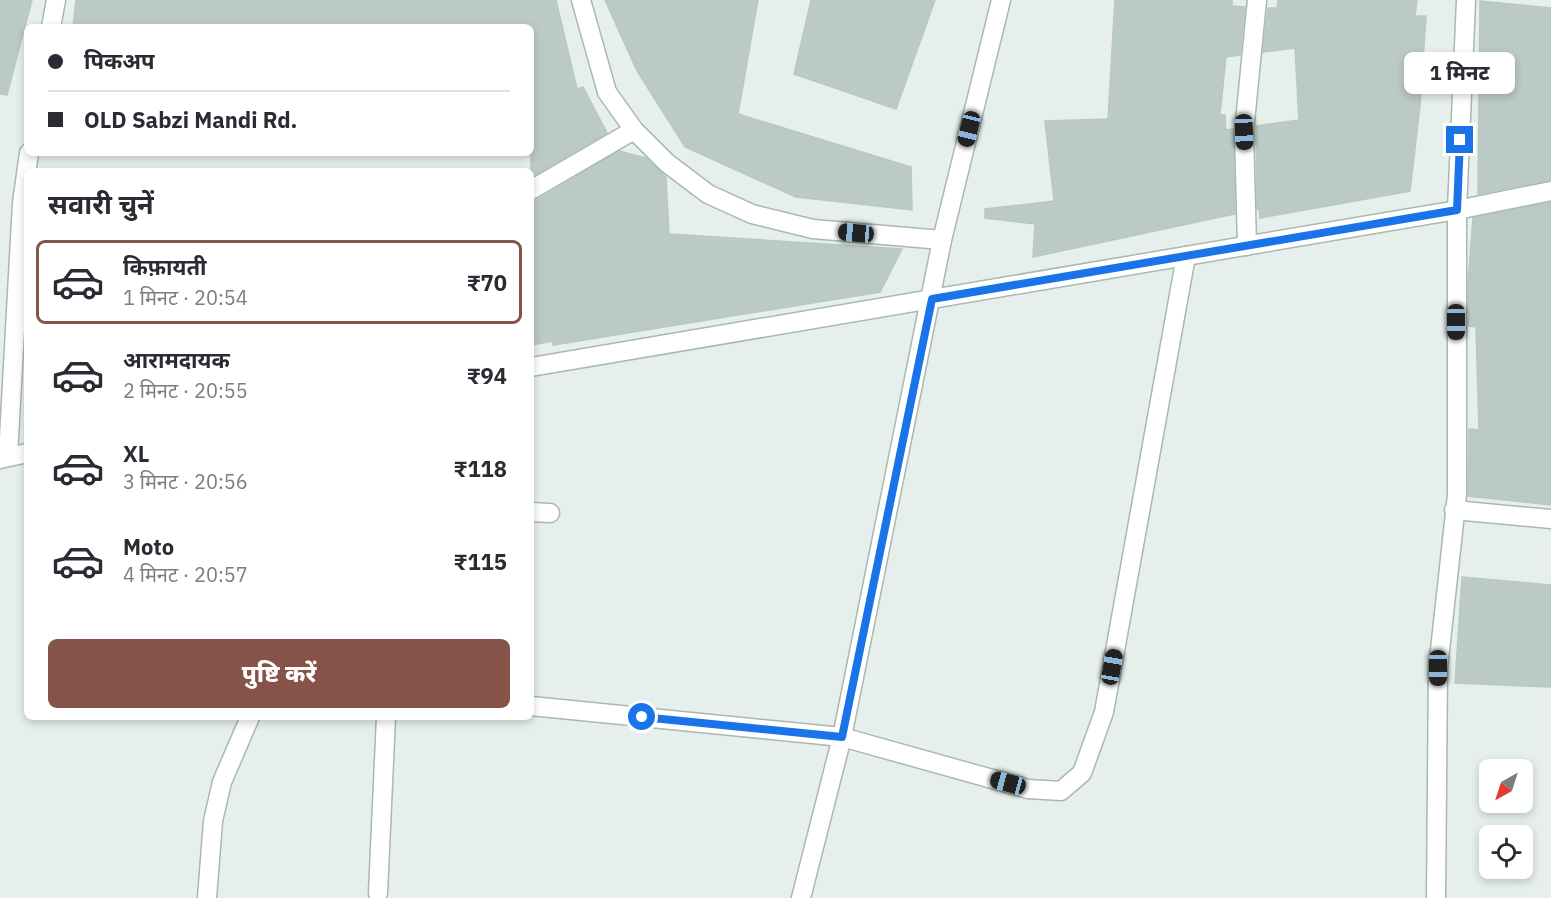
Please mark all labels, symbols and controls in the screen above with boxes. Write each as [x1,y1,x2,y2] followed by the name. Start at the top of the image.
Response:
[84,46,155,75] text: पिकअप
[1404,53,1516,95] callout: 1 मिनट
[1430,59,1489,86] text: 1 मिनट
[84,105,297,134] text: OLD Sabzi Mandi Rd.
[956,109,982,149] car
[1234,114,1254,150] car
[1446,126,1473,153] route end
[48,186,154,221] text: सवारी चुनें
[837,222,875,244] car
[123,252,207,281] text: किफ़ायती
[51,255,105,309] icon: car
[467,268,507,297] text: ₹70
[123,284,248,311] text: 1 मिनट · 20:54
[1447,304,1465,340] car
[123,345,230,374] text: आरामदायक
[51,348,105,402] icon: car
[467,361,507,390] text: ₹94
[123,377,248,404] text: 2 मिनट · 20:55
[123,439,149,468] text: XL
[51,441,105,495] icon: car
[454,454,507,483] text: ₹118
[123,468,248,495] text: 3 मिनट · 20:56
[123,532,174,561] text: Moto
[51,534,105,588] icon: car
[454,547,507,576] text: ₹115
[123,561,248,588] text: 4 मिनट · 20:57
[48,639,510,708] button: पुष्टि करें
[1100,648,1124,686] car
[1429,650,1447,686] car
[628,703,655,730] route start
[1479,759,1533,813] north arrow
[1479,759,1533,879] map controls
[988,770,1028,796] car
[1479,825,1533,879] button: locate

